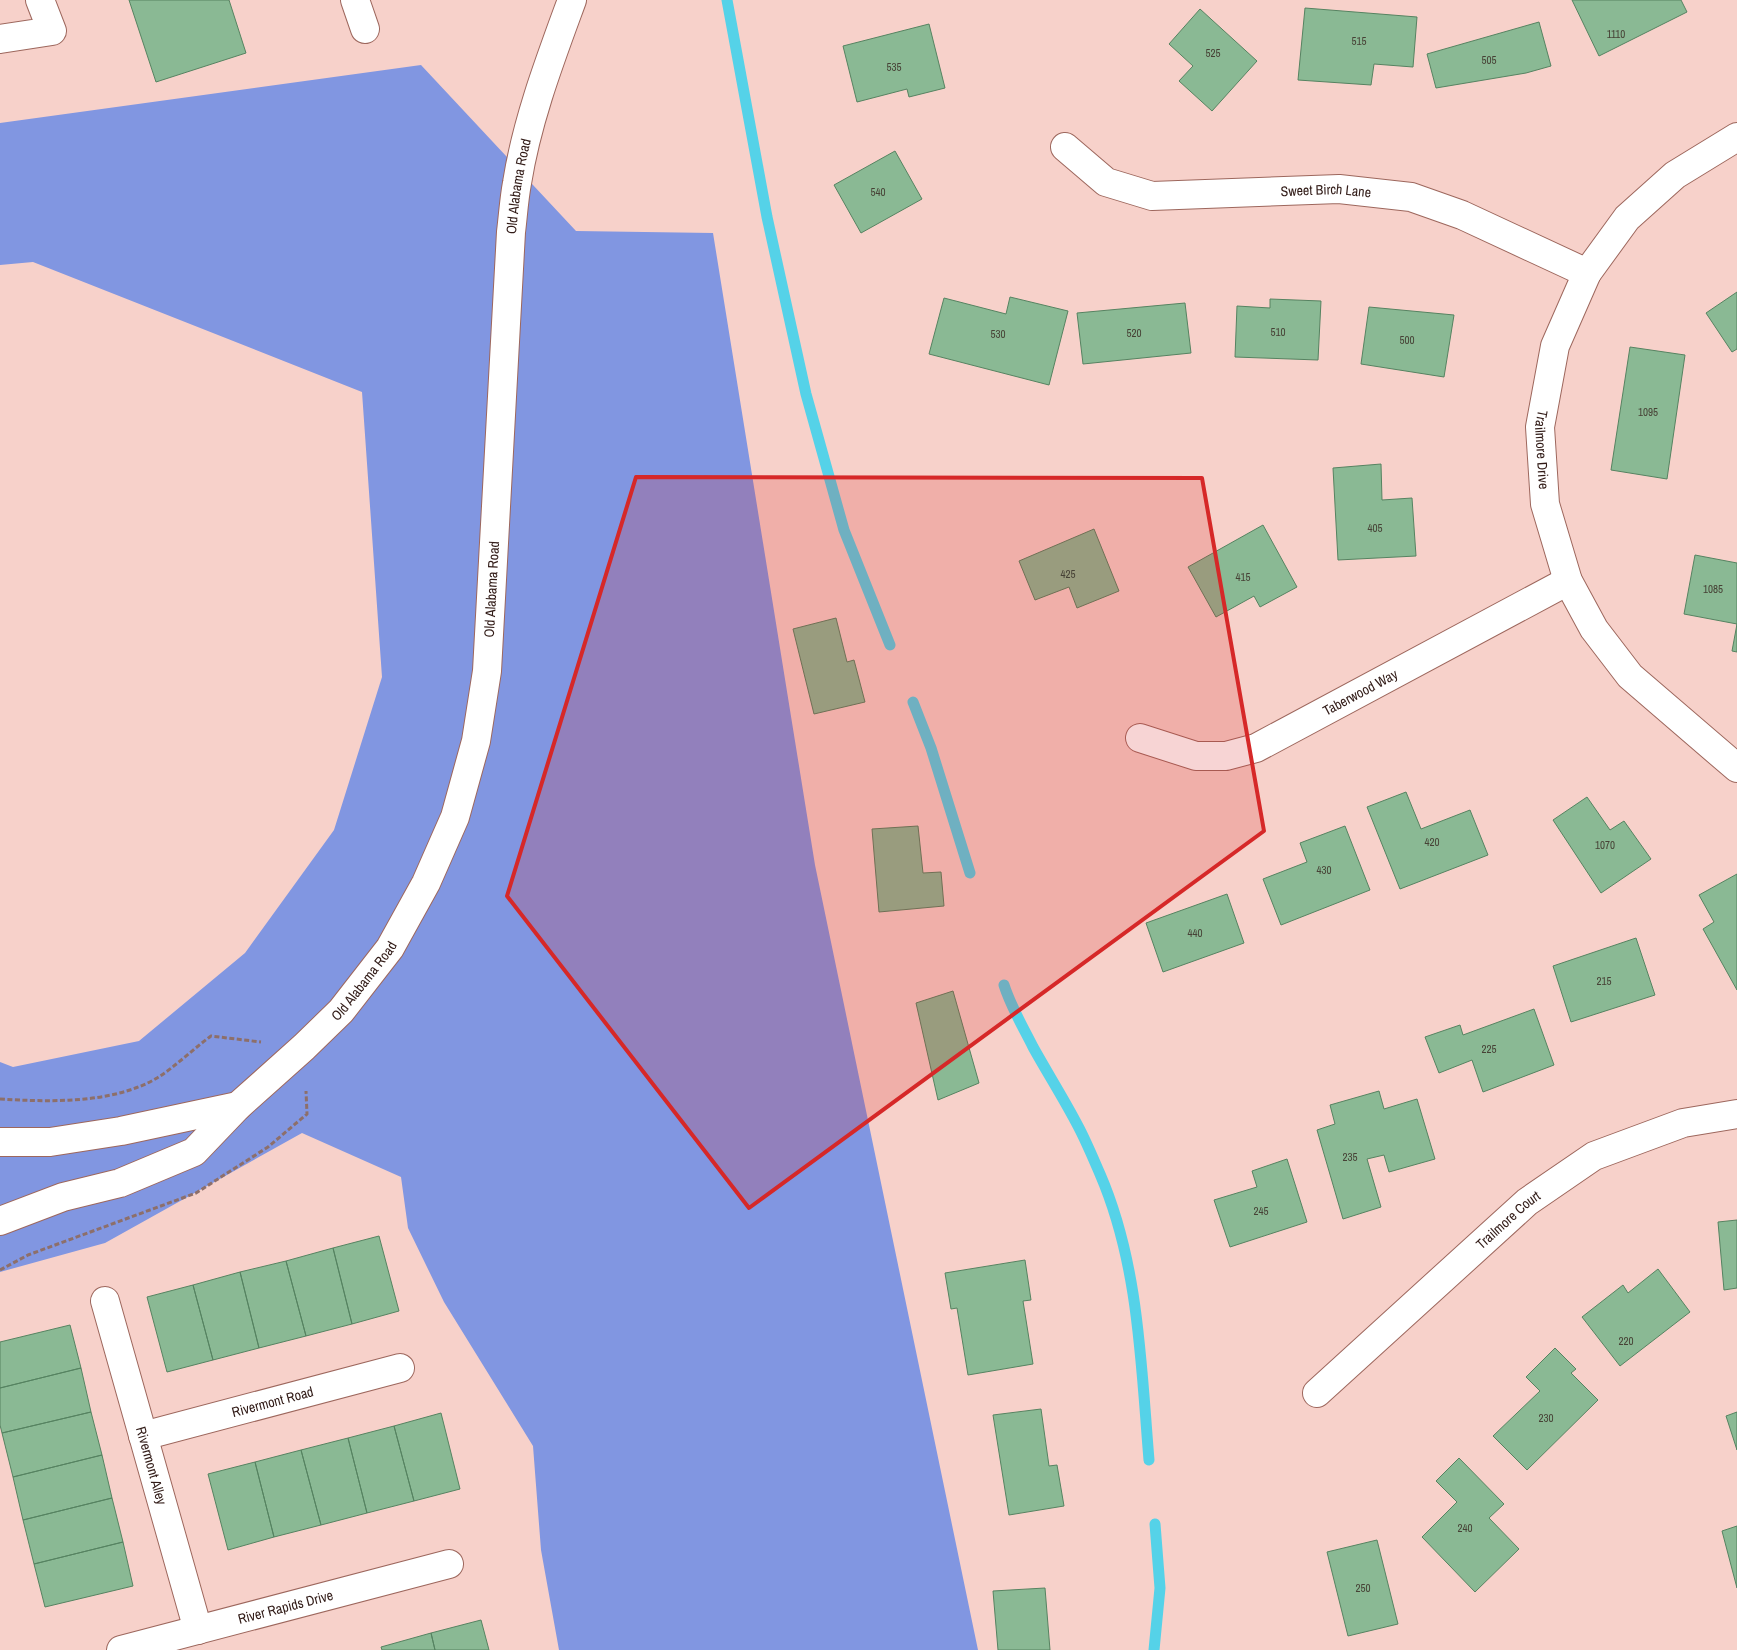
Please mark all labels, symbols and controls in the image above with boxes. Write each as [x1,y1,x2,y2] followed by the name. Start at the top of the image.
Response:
[1607,27,1625,41] house number: 1110
[1351,34,1367,48] house number: 515
[1205,46,1221,60] house number: 525
[1481,53,1497,67] house number: 505
[886,60,902,74] house number: 535
[502,137,535,235] street label: Old Alabama Road
[1280,180,1372,202] street label: Sweet Birch Lane
[870,185,886,199] house number: 540
[1270,325,1286,339] house number: 510
[1126,326,1142,340] house number: 520
[990,327,1006,341] house number: 530
[1399,333,1415,347] house number: 500
[1638,405,1658,419] house number: 1095
[1531,409,1553,490] street label: Trailmore Drive
[1367,521,1383,535] house number: 405
[480,541,503,638] street label: Old Alabama Road
[1060,567,1076,581] house number: 425
[1235,570,1251,584] house number: 415
[1703,582,1723,596] house number: 1085
[1320,665,1401,720] street label: Taberwood Way
[1424,835,1440,849] house number: 420
[1595,838,1615,852] house number: 1070
[1316,863,1332,877] house number: 430
[1187,926,1203,940] house number: 440
[327,938,401,1025] street label: Old Alabama Road
[1596,974,1612,988] house number: 215
[1481,1042,1497,1056] house number: 225
[1342,1150,1358,1164] house number: 235
[1472,1187,1544,1253] street label: Trailmore Court
[1253,1204,1269,1218] house number: 245
[1618,1334,1634,1348] house number: 220
[230,1382,315,1421] street label: Rivermont Road
[1538,1411,1554,1425] house number: 230
[132,1424,171,1507] street label: Rivermont Alley
[1457,1521,1473,1535] house number: 240
[1355,1581,1371,1595] house number: 250
[236,1586,335,1628] street label: River Rapids Drive

